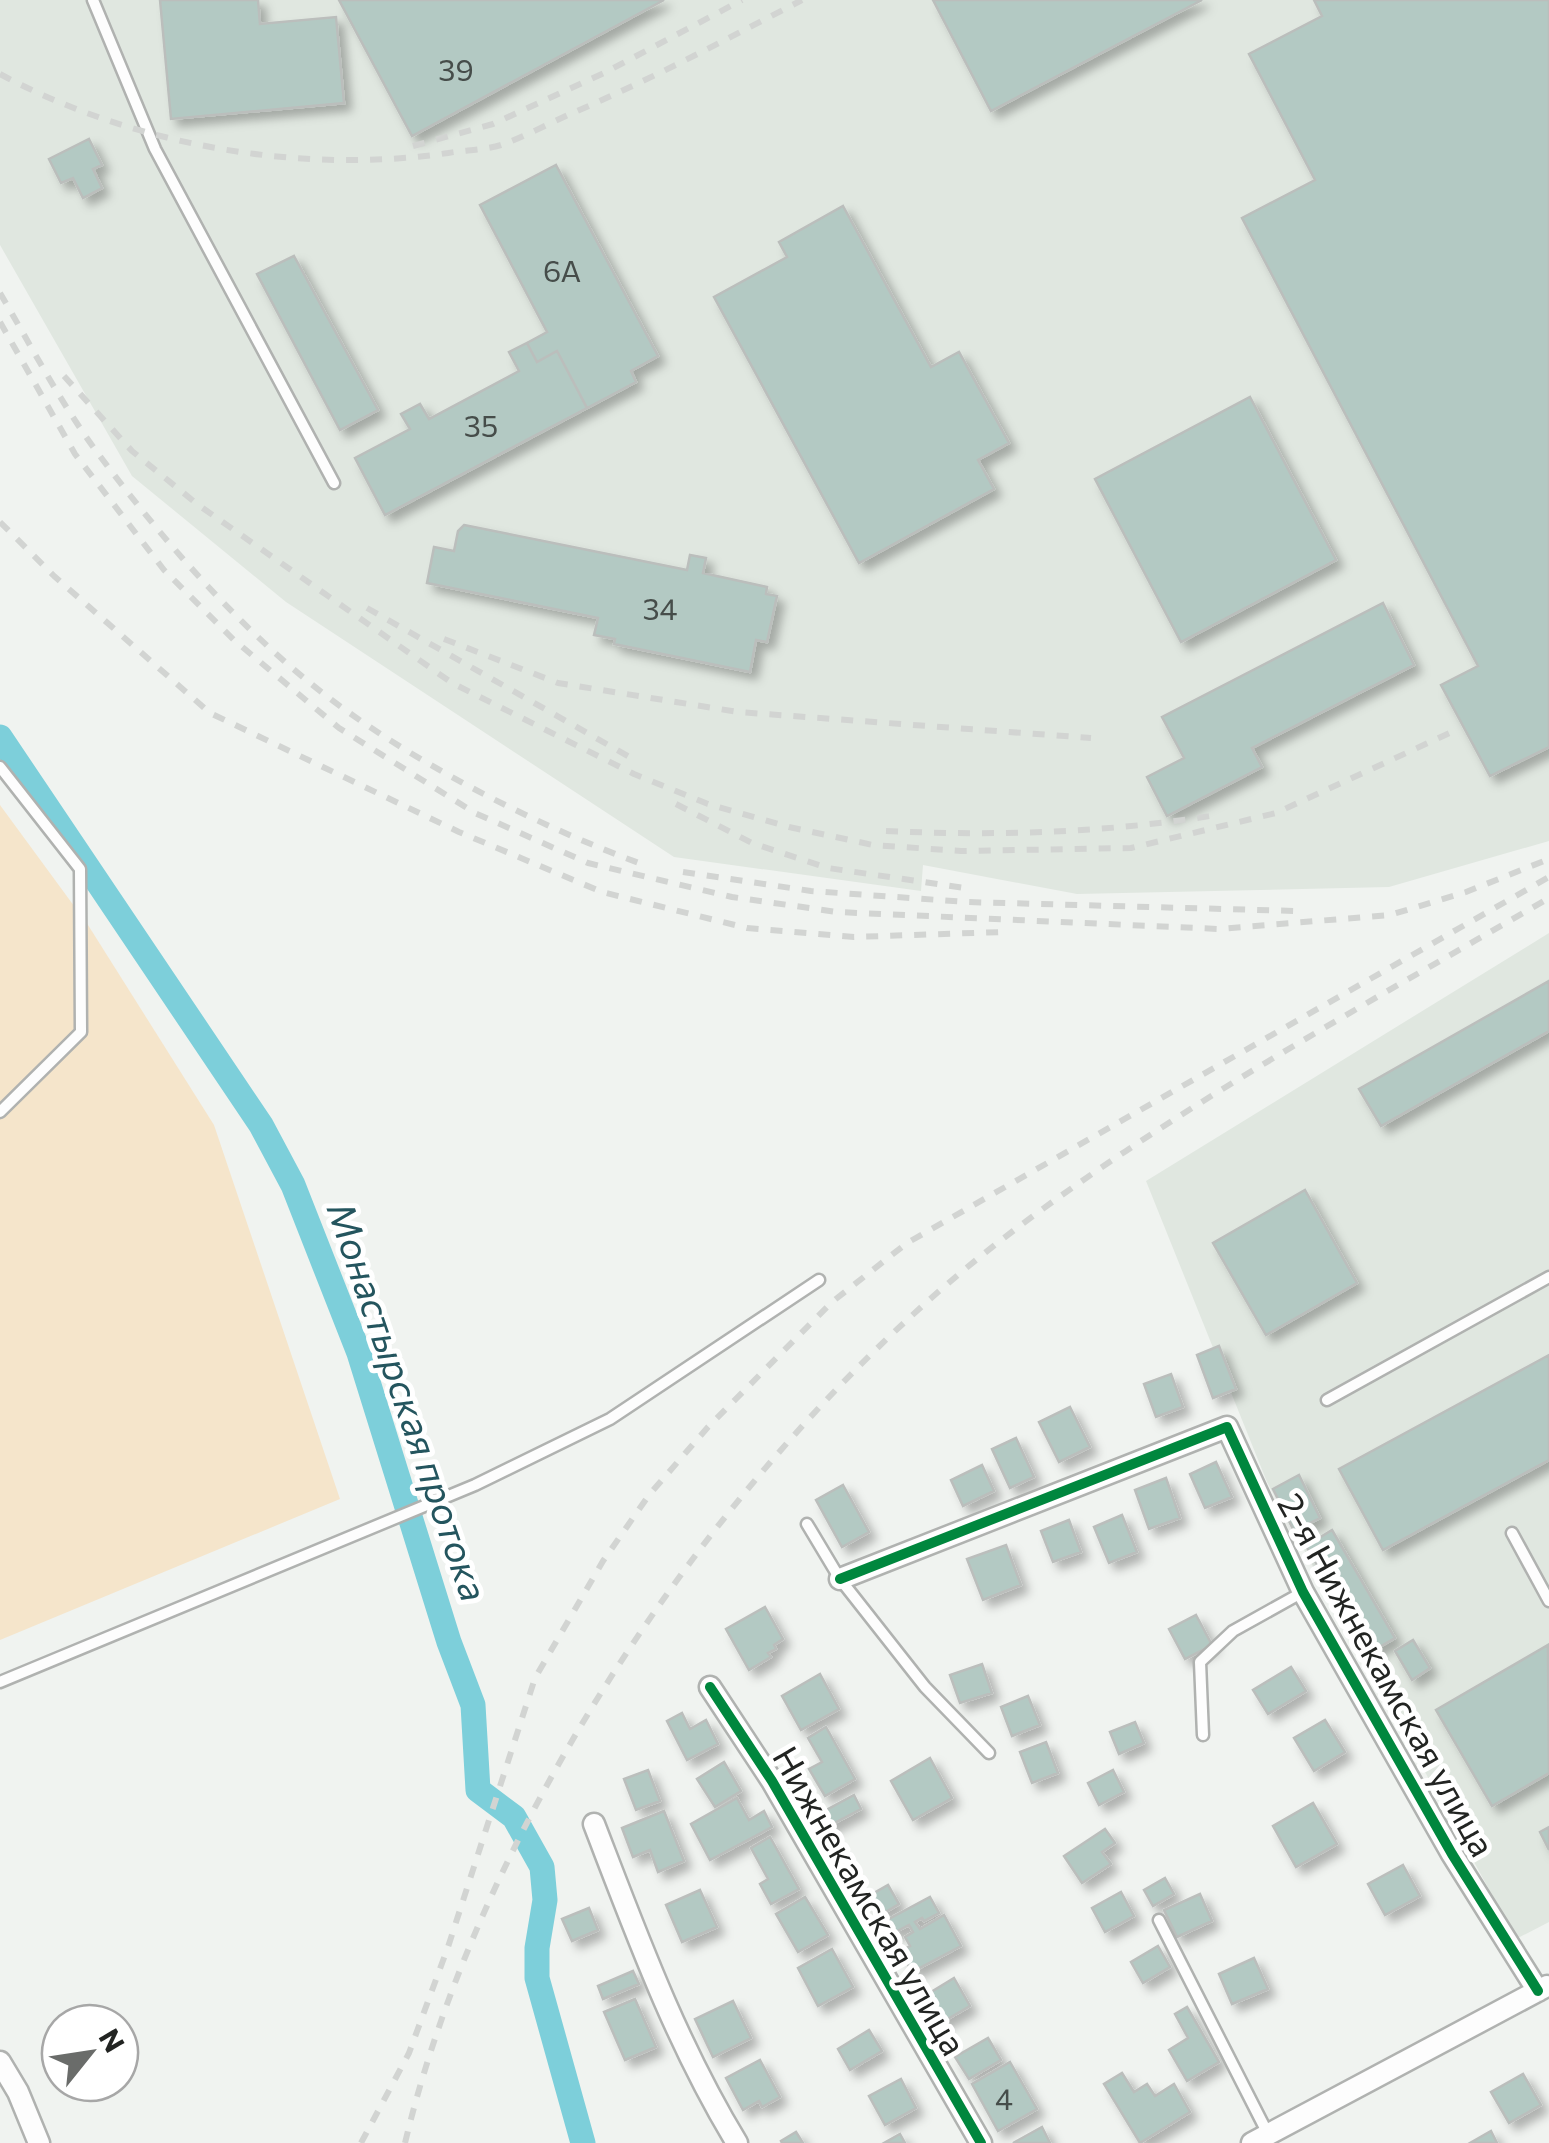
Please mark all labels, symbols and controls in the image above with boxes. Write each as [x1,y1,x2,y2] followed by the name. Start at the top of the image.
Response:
[438,50,474,87] house number: 39
[543,251,581,288] house number: 6А
[464,406,498,443] house number: 35
[642,589,678,626] house number: 34
[319,1195,499,1607] water label: Монастырская протока
[1270,1485,1506,1863] street label: 2-я Нижнекамская улица
[765,1738,977,2062] street label: Нижнекамская улица
[40,2003,140,2103] north arrow
[93,2022,132,2058] text: N
[995,2079,1013,2116] house number: 4

